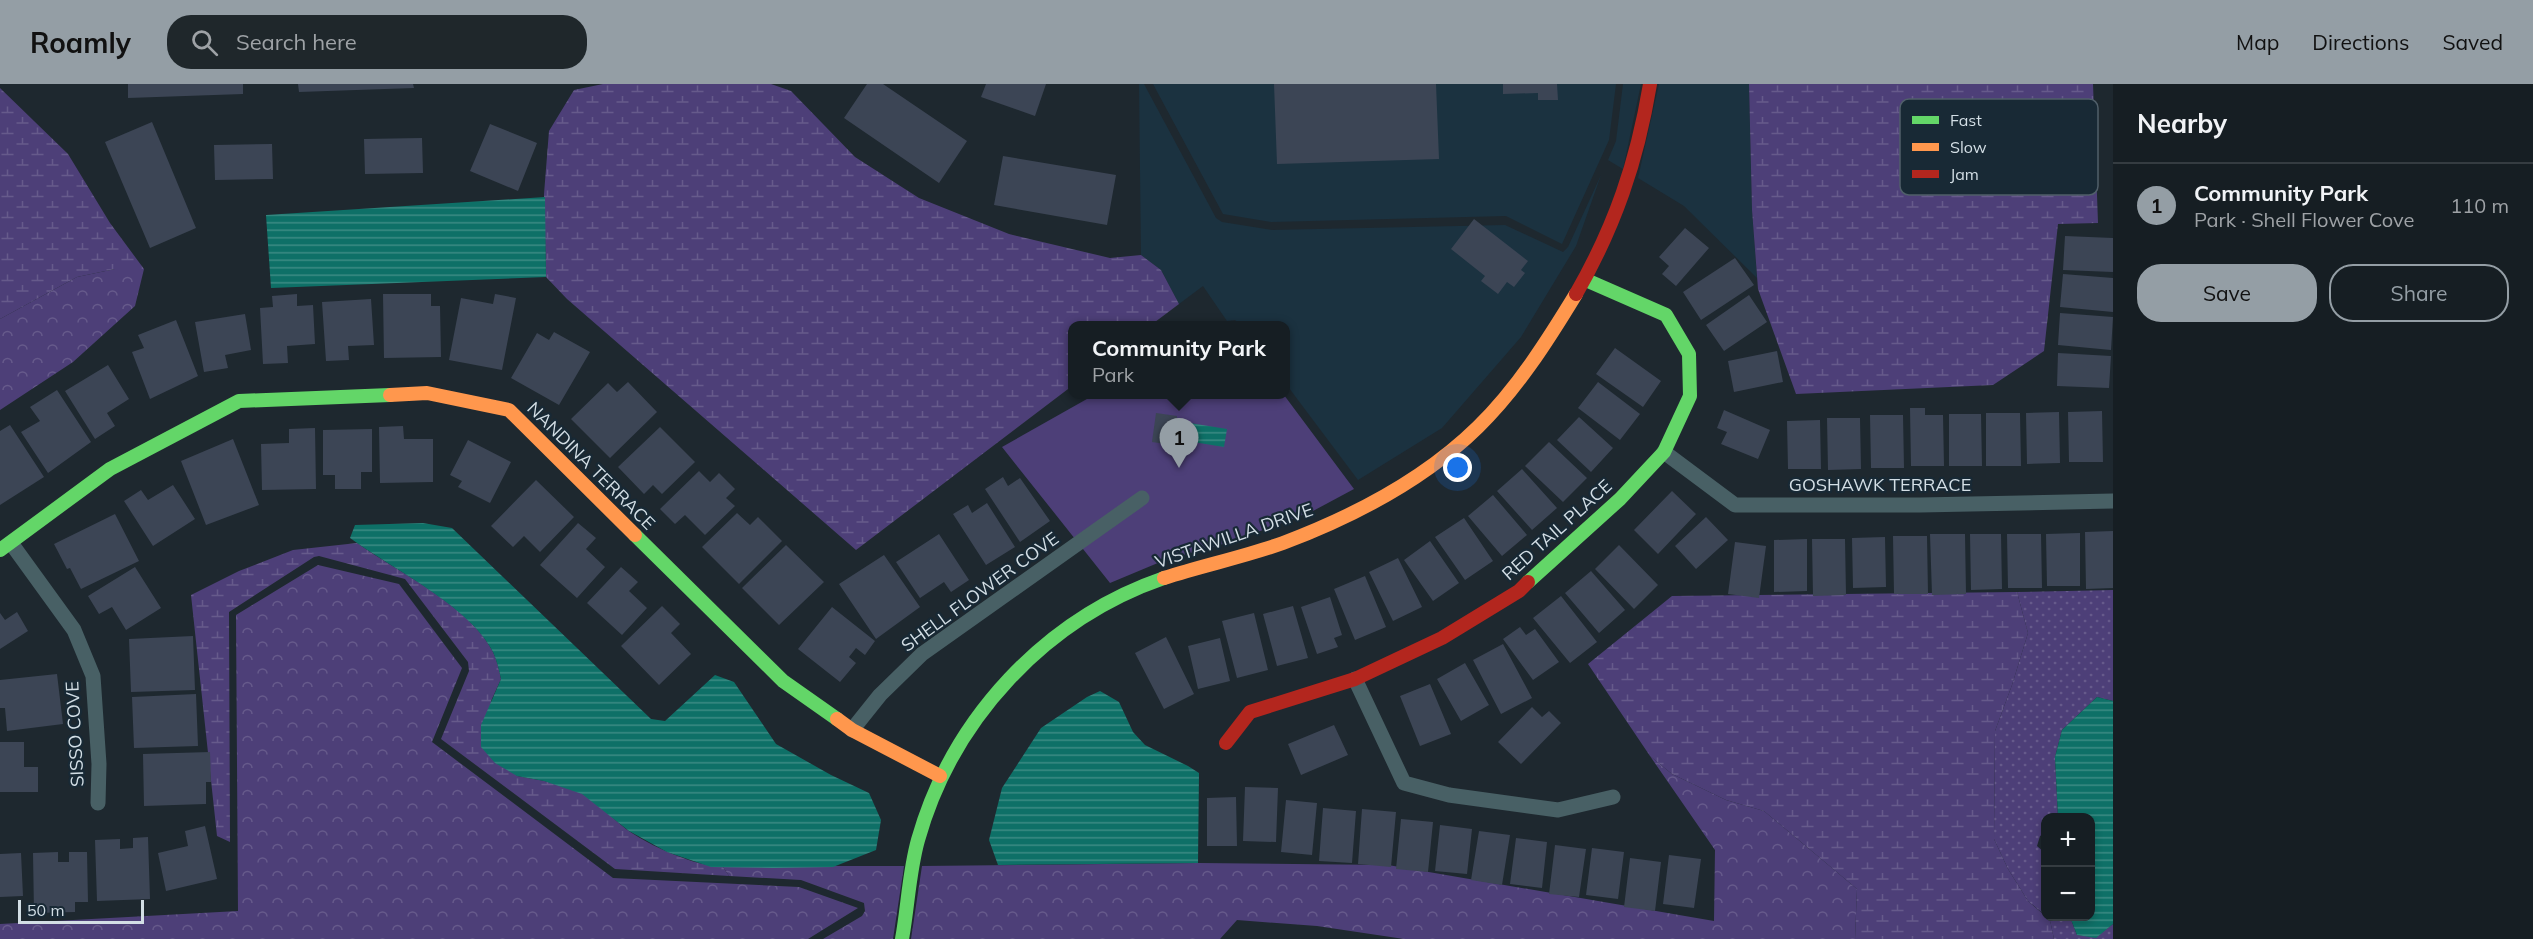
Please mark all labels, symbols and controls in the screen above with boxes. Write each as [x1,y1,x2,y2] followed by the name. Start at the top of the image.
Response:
[167,15,587,69] search box
[30,25,131,60] text: Roamly
[188,26,221,59] icon: search
[236,28,357,56] text: Search here
[2236,29,2279,55] text: Map
[2312,29,2409,55] text: Directions
[2442,29,2503,55] text: Saved
[1900,99,2098,195] legend
[2137,107,2227,140] text: Nearby
[1950,110,1982,130] text: Fast
[1950,137,1987,157] text: Slow
[1950,164,1979,184] text: Jam
[2194,179,2368,207] text: Community Park
[2151,193,2163,218] text: 1
[2450,193,2509,218] text: 110 m
[2194,207,2414,232] text: Park · Shell Flower Cove
[2137,264,2317,322] button: Save
[2329,264,2509,322] button: Share
[1068,321,1290,399] popup
[1092,334,1266,362] text: Community Park
[1092,362,1134,387] text: Park
[523,397,660,534] street label: NANDINA TERRACE
[1160,418,1198,468] pin: 1
[1443,453,1472,482] your location
[1789,473,1971,496] street label: GOSHAWK TERRACE
[1497,474,1616,585] street label: RED TAIL PLACE
[1152,498,1316,573] street label: VISTAWILLA DRIVE
[896,527,1063,657] street label: SHELL FLOWER COVE
[60,681,89,787] street label: SISSO COVE
[2041,813,2095,921] map controls
[2041,813,2095,867] button: +
[2041,867,2095,921] button: −
[18,897,144,924] scale bar
[27,900,64,920] text: 50 m

